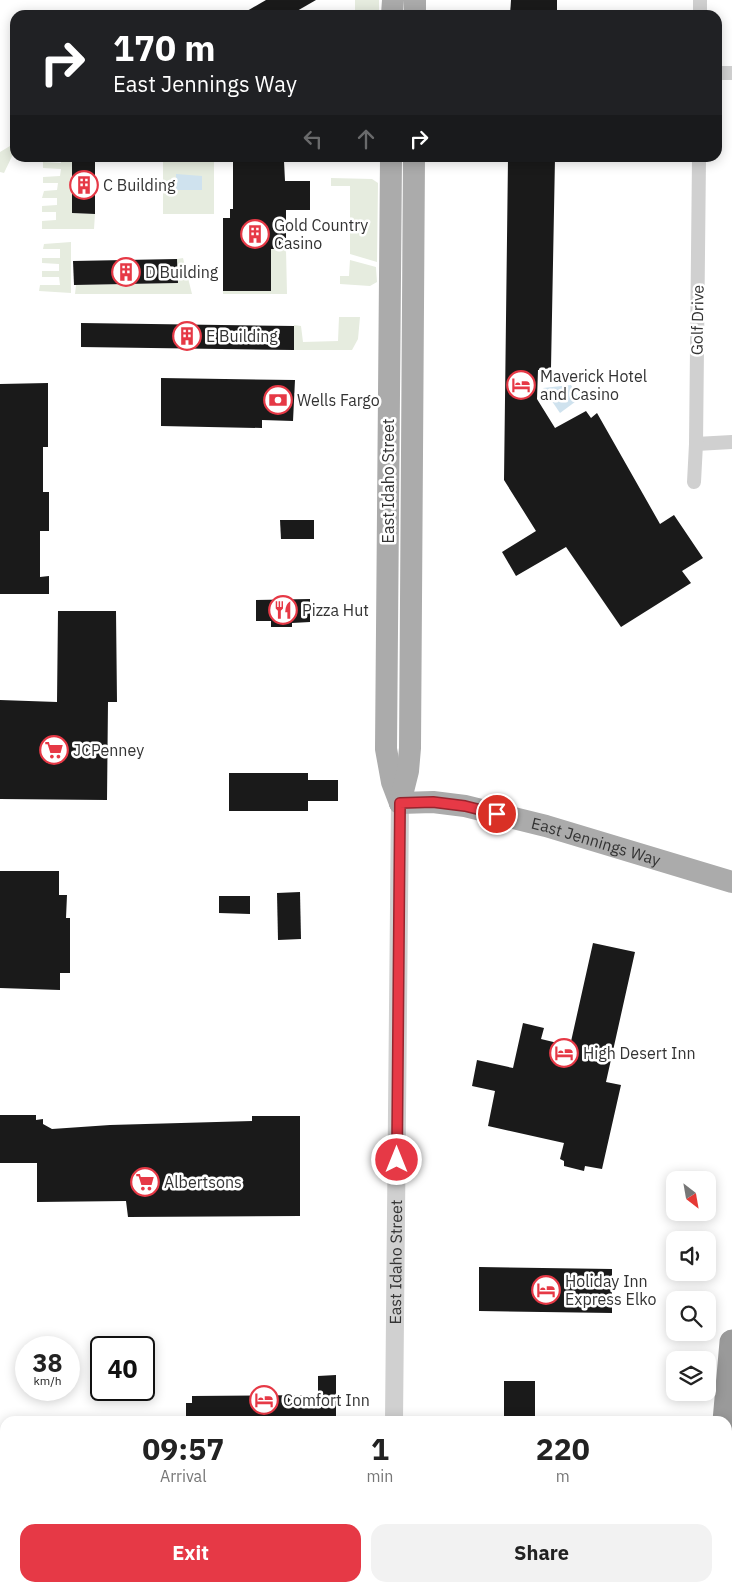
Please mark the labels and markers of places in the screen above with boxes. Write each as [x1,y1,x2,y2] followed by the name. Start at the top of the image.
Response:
[69,170,99,200] building icon: C Building
[103,175,176,195] place label: C Building
[274,215,368,253] place label: Gold Country Casino
[240,219,270,249] building icon: Gold Country Casino
[111,257,141,287] building icon: D Building
[145,262,219,282] place label: D Building
[172,321,202,351] building icon: E Building
[206,326,278,346] place label: E Building
[540,366,647,404] place label: Maverick Hotel and Casino
[506,370,536,400] hotel icon: Maverick Hotel and Casino
[263,385,293,415] bank icon: Wells Fargo
[297,390,380,410] place label: Wells Fargo
[268,595,298,625] restaurant icon: Pizza Hut
[302,600,369,620] place label: Pizza Hut
[39,735,69,765] supermarket icon: JCPenney
[73,740,144,760] place label: JCPenney
[476,793,518,835] pin
[549,1038,579,1068] hotel icon: High Desert Inn
[583,1043,696,1063] place label: High Desert Inn
[130,1167,160,1197] supermarket icon: Albertsons
[164,1172,242,1192] place label: Albertsons
[565,1271,656,1309] place label: Holiday Inn Express Elko
[531,1275,561,1305] hotel icon: Holiday Inn Express Elko
[249,1385,279,1415] hotel icon: Comfort Inn
[283,1390,370,1410] place label: Comfort Inn

